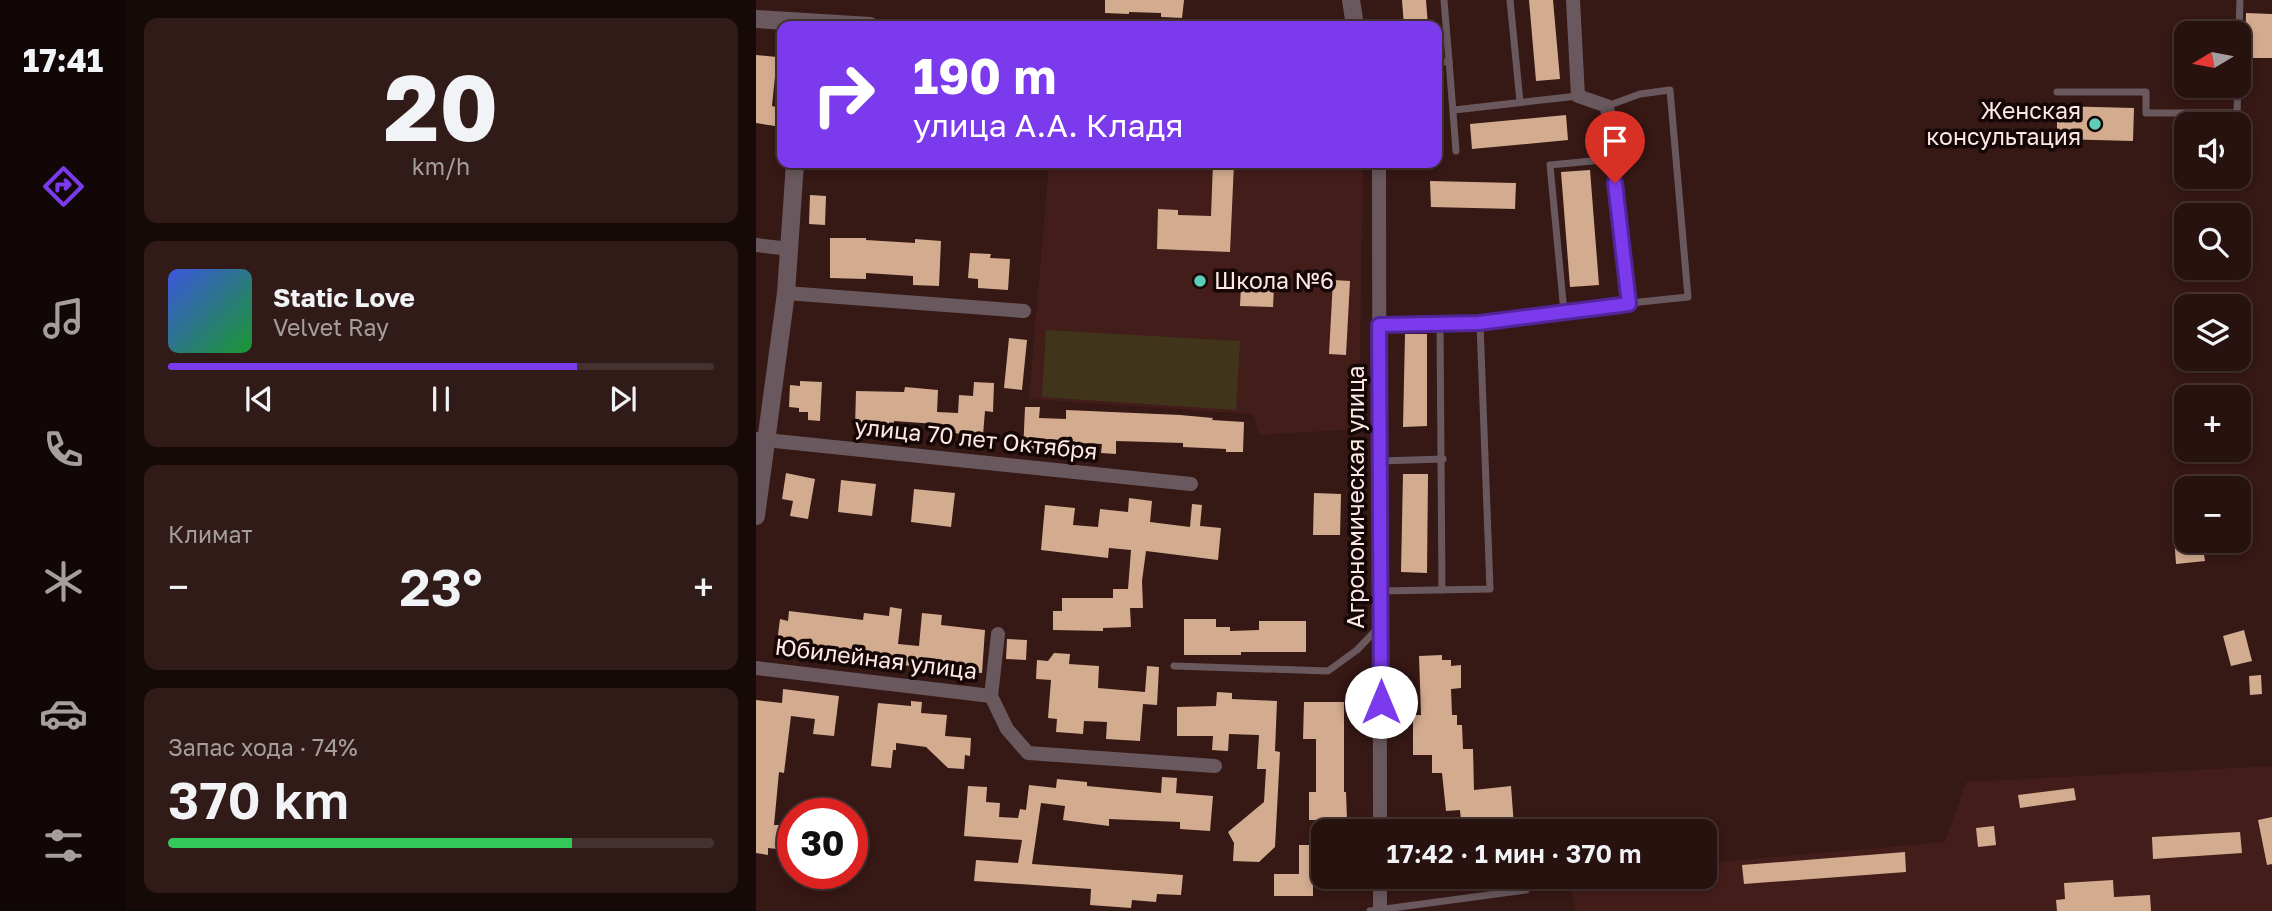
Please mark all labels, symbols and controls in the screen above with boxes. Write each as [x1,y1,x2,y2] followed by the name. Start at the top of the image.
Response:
[2174,21,2250,98] north arrow
[2174,21,2251,553] map controls
[23,41,103,79] text: 17:41
[913,46,1056,105] text: 190 m
[798,49,889,140] icon: right
[384,52,498,161] text: 20
[1926,96,2081,150] place label: Женская консультация
[913,106,1184,144] text: улица А.А. Кладя
[1585,111,1645,183] pin
[2174,112,2251,189] button: sound
[2087,116,2103,132] marker: Женская консультация
[1596,122,1634,160] icon: arrive
[412,152,470,180] text: km/h
[39,162,88,211] icon: directions
[2174,203,2251,280] button: search
[1214,266,1334,294] place label: Школа №6
[1192,273,1208,289] marker: Школа №6
[273,282,415,313] text: Static Love
[39,294,88,343] icon: music
[2174,294,2251,371] button: layers
[273,313,389,341] text: Velvet Ray
[1341,365,1369,629] street label: Агрономическая улица
[240,380,278,418] icon: previous
[422,380,460,418] icon: pause
[604,380,642,418] icon: next
[2174,385,2251,462] button: +
[853,411,1099,465] street label: улица 70 лет Октября
[39,425,88,474] icon: phone
[2174,476,2251,553] button: −
[168,520,253,548] text: Климат
[400,555,482,617] text: 23°
[39,557,88,606] icon: climate
[168,564,189,609] text: −
[693,564,714,609] text: +
[773,632,979,684] street label: Юбилейная улица
[1344,665,1418,739] position arrow
[39,689,88,738] icon: car
[168,733,358,761] text: Запас хода · 74%
[168,768,349,830] text: 370 km
[777,798,868,889] speed limit sign: 30
[39,821,88,870] icon: filters
[1387,838,1641,869] text: 17:42 · 1 мин · 370 m

